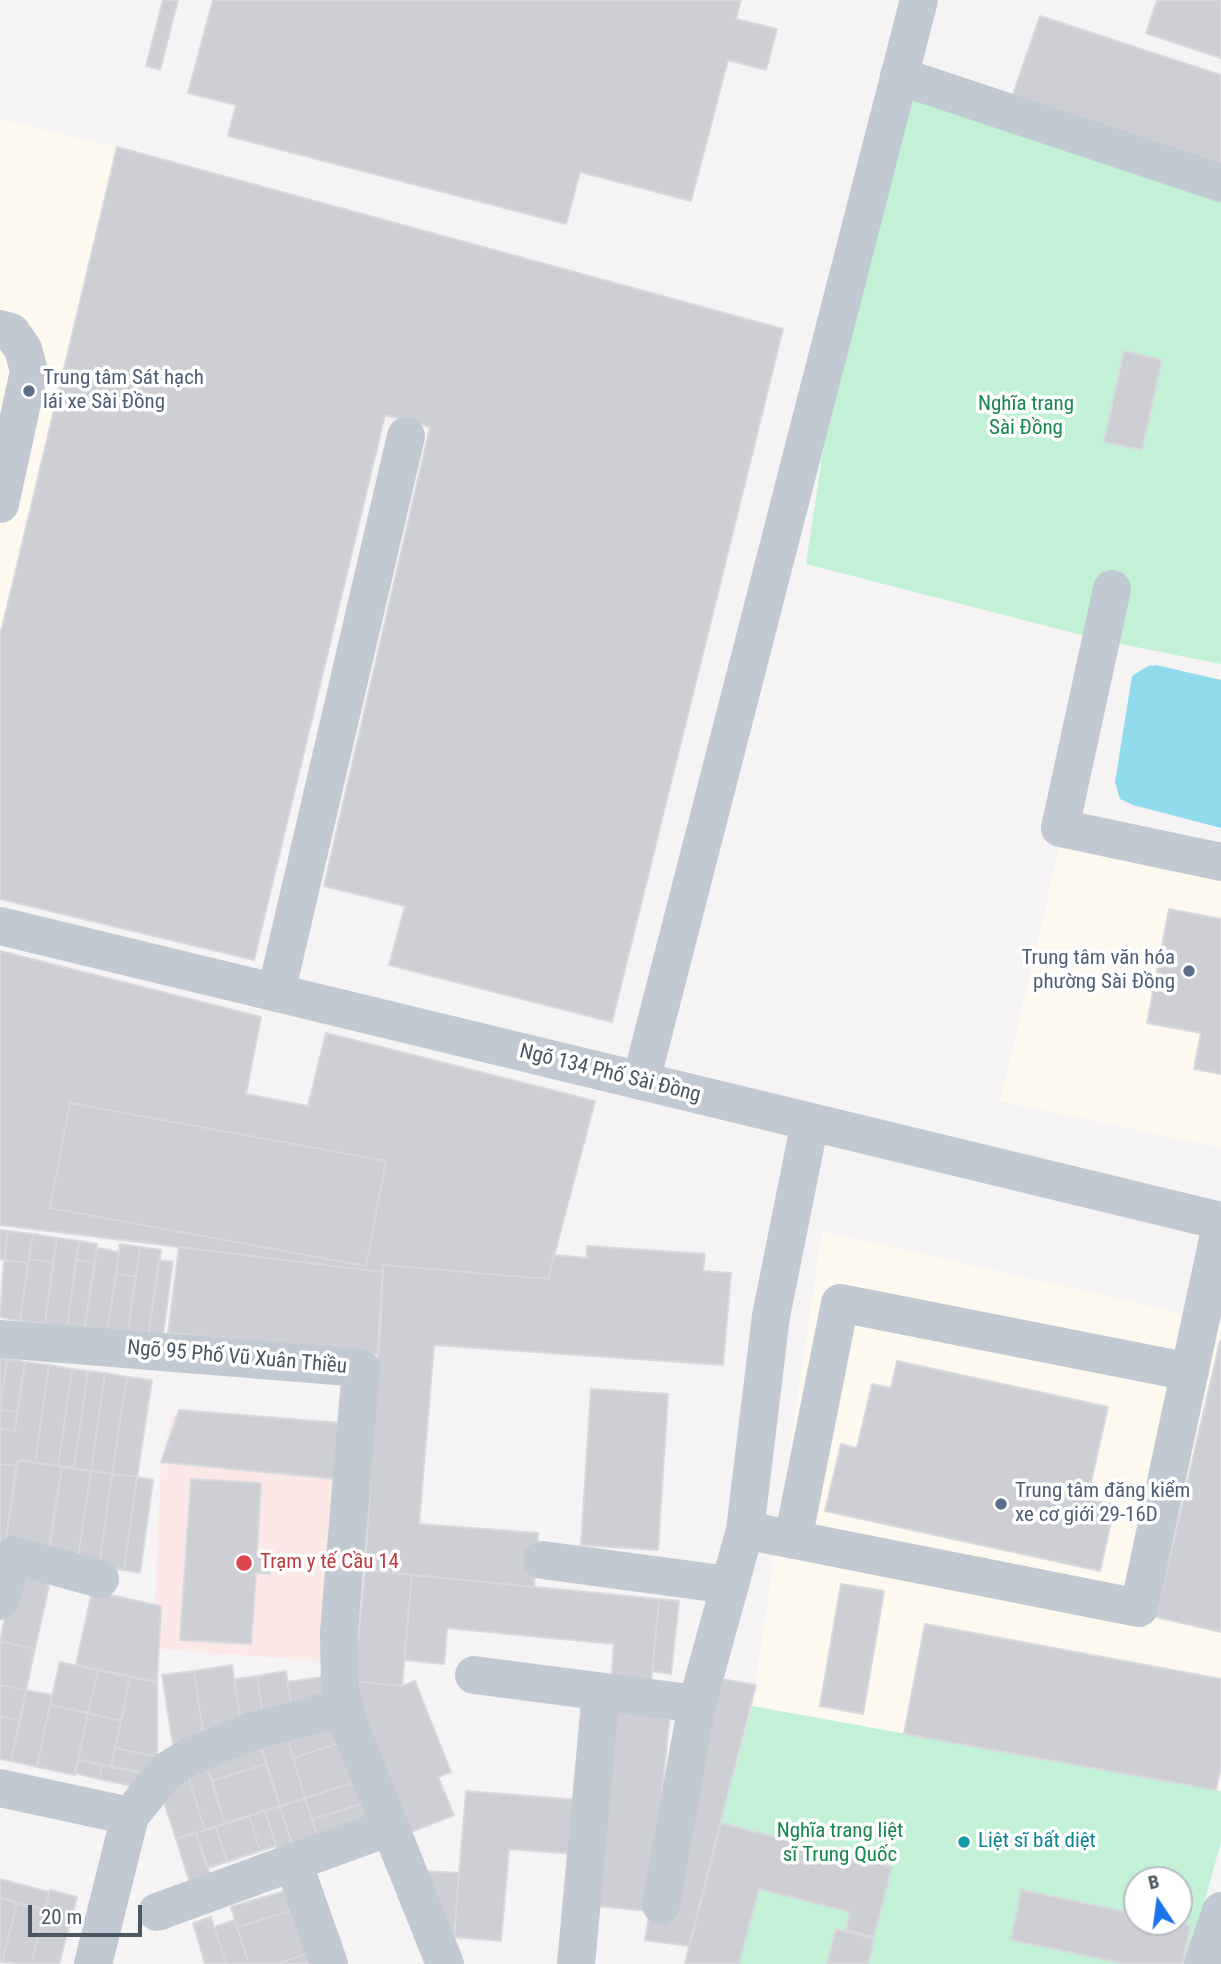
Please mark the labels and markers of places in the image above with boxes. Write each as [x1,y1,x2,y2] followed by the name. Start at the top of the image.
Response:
[43,366,204,416] place label: Trung tâm Sát hạch lái xe Sài Đồng
[21,383,37,399] marker: Trung tâm Sát hạch lái xe Sài Đồng
[1021,946,1175,996] place label: Trung tâm văn hóa phường Sài Đồng
[1181,963,1197,979] marker: Trung tâm văn hóa phường Sài Đồng
[1015,1479,1190,1529] place label: Trung tâm đăng kiểm xe cơ giới 29-16D
[993,1496,1009,1512] marker: Trung tâm đăng kiểm xe cơ giới 29-16D
[260,1550,399,1576] place label: Trạm y tế Cầu 14
[234,1553,254,1573] marker: Trạm y tế Cầu 14
[978,1829,1096,1855] place label: Liệt sĩ bất diệt
[956,1834,972,1850] marker: Liệt sĩ bất diệt

